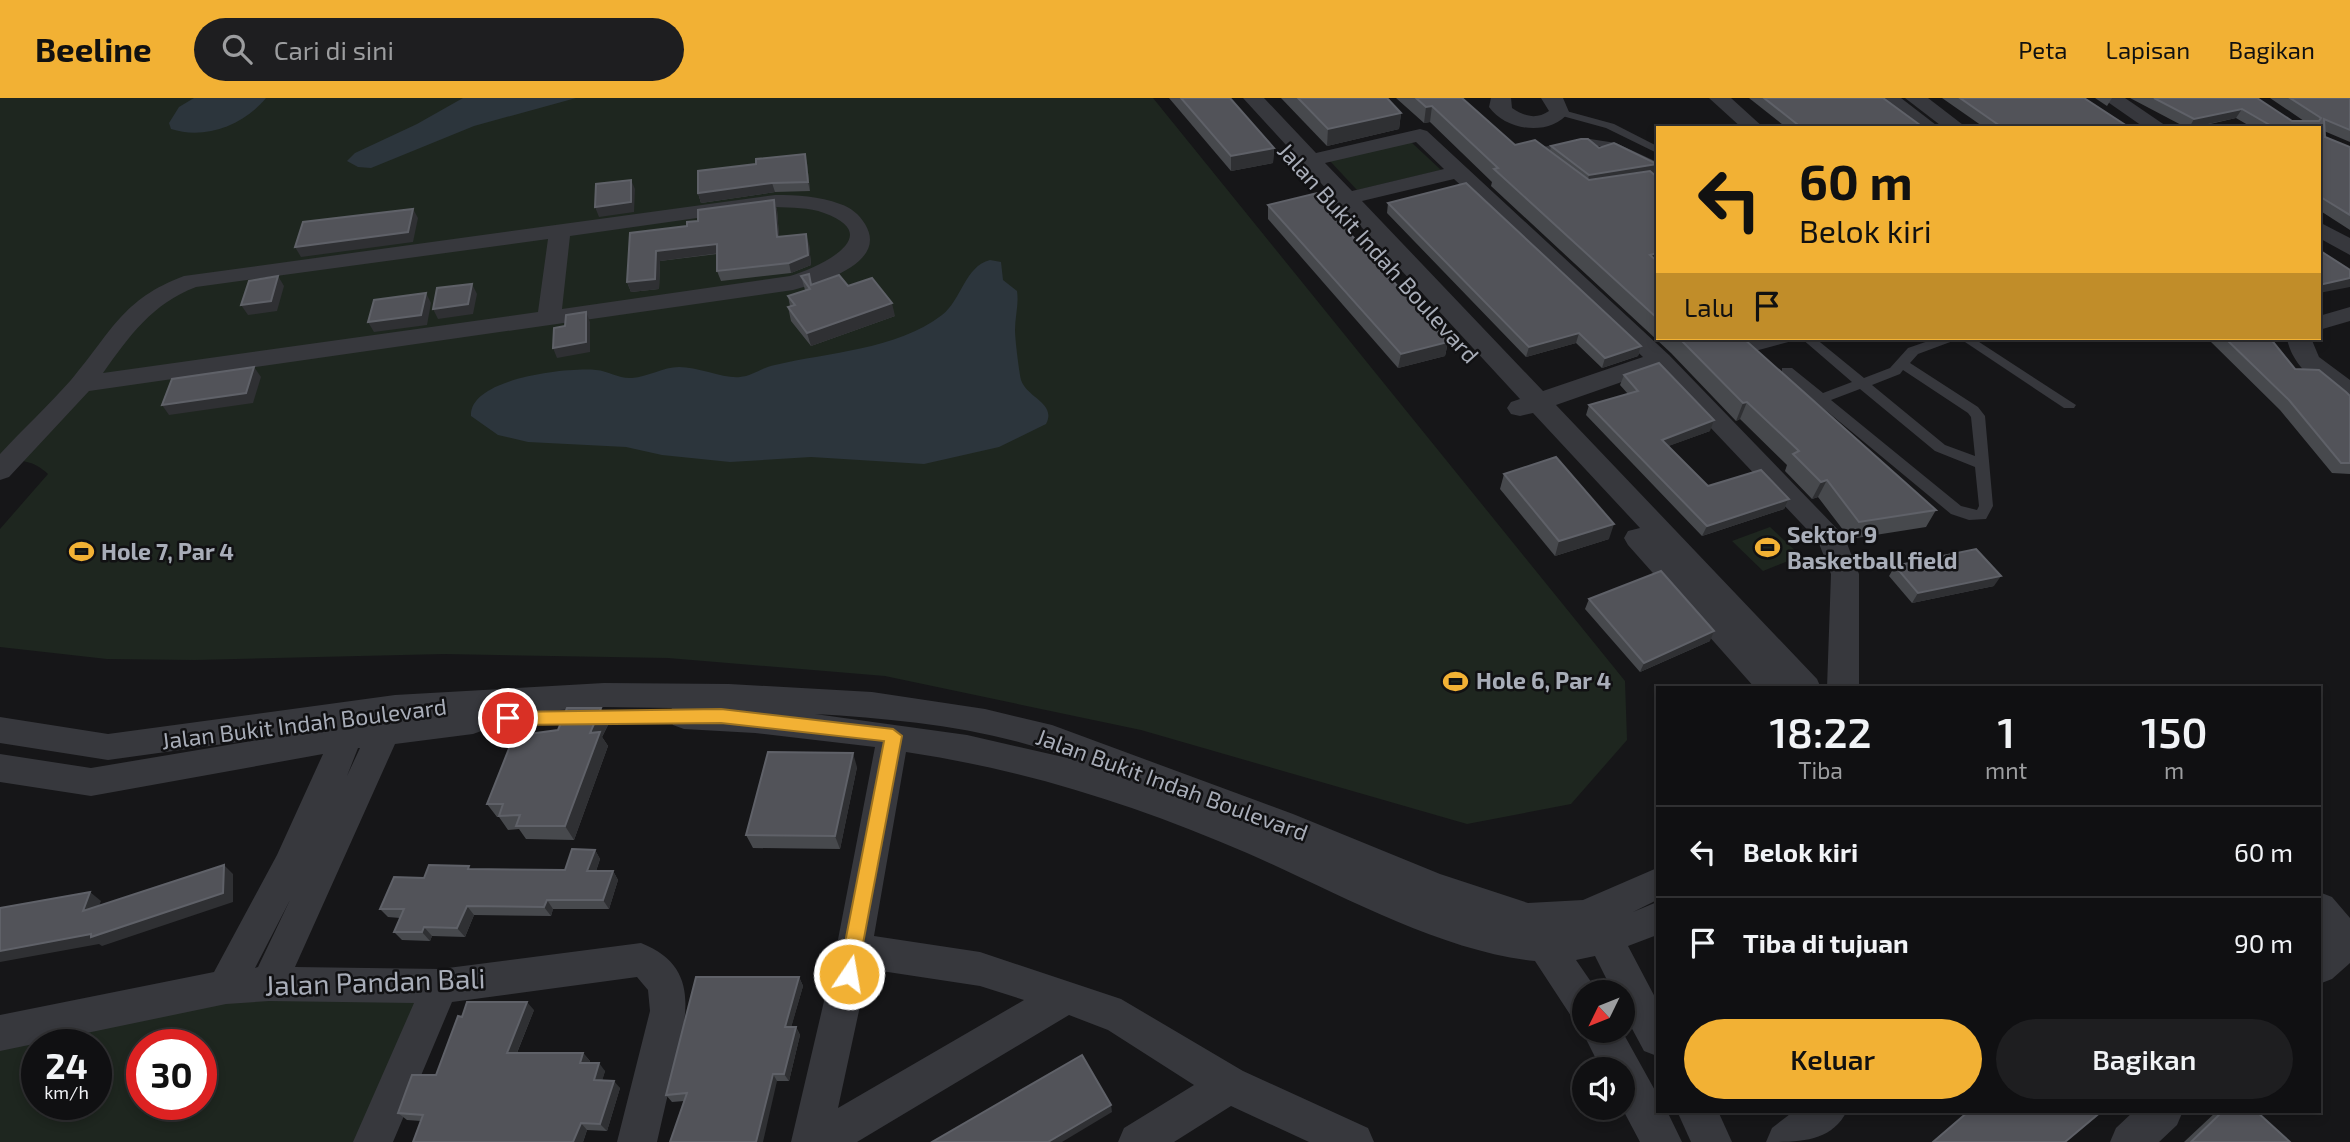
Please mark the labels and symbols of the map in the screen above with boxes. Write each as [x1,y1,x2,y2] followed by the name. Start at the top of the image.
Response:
[1272,136,1485,368] street label: Jalan Bukit Indah Boulevard
[1787,520,1957,574] place label: Sektor 9 Basketball field
[1753,534,1781,562] sports icon: Sektor 9 Basketball field
[101,537,234,565] place label: Hole 7, Par 4
[67,538,95,566] sports icon: Hole 7, Par 4
[1476,666,1611,694] place label: Hole 6, Par 4
[1442,667,1470,695] sports icon: Hole 6, Par 4
[478,688,538,748] pin
[160,692,448,754] street label: Jalan Bukit Indah Boulevard
[1033,722,1312,846] street label: Jalan Bukit Indah Boulevard
[812,937,886,1011] position arrow
[264,960,486,1002] street label: Jalan Pandan Bali
[1572,980,1634,1043] north arrow
[126,1029,217,1120] speed limit sign: 30

